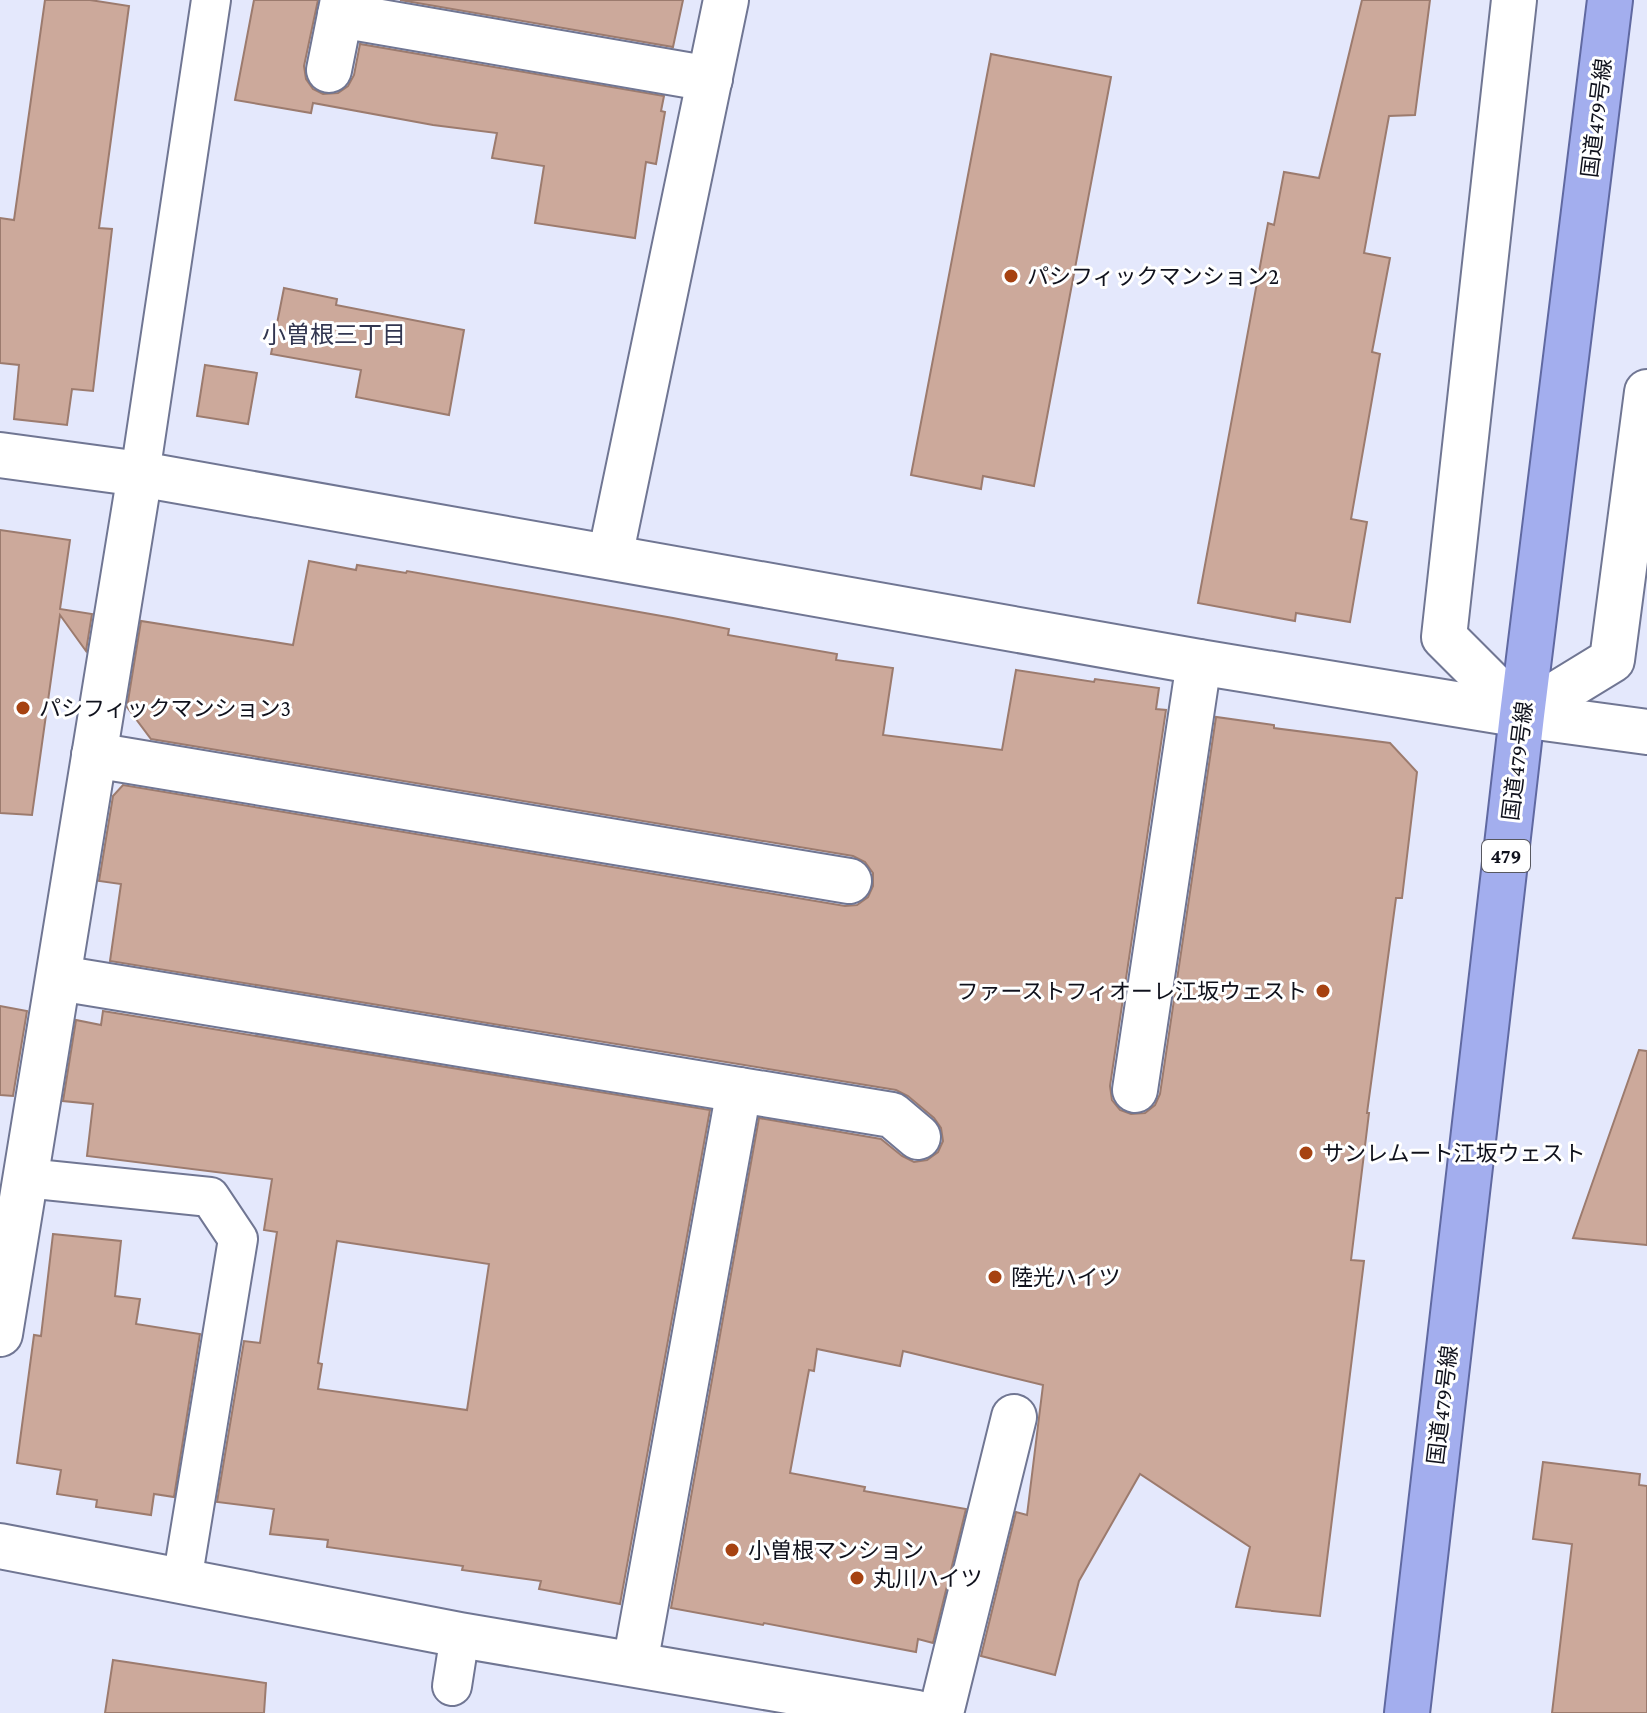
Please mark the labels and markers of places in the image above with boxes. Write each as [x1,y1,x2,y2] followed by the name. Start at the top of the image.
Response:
[1027,264,1279,289] place label: パシフィックマンション2
[1002,267,1020,285] marker: パシフィックマンション2
[39,696,291,721] place label: パシフィックマンション3
[14,699,32,717] marker: パシフィックマンション3
[957,979,1307,1004] place label: ファーストフィオーレ江坂ウェスト
[1314,982,1332,1000] marker: ファーストフィオーレ江坂ウェスト
[1322,1141,1586,1166] place label: サンレムート江坂ウェスト
[1297,1144,1315,1162] marker: サンレムート江坂ウェスト
[1011,1265,1121,1290] place label: 陸光ハイツ
[986,1268,1004,1286] marker: 陸光ハイツ
[748,1538,924,1563] place label: 小曽根マンション
[723,1541,741,1559] marker: 小曽根マンション
[873,1566,983,1591] place label: 丸川ハイツ
[848,1569,866,1587] marker: 丸川ハイツ

